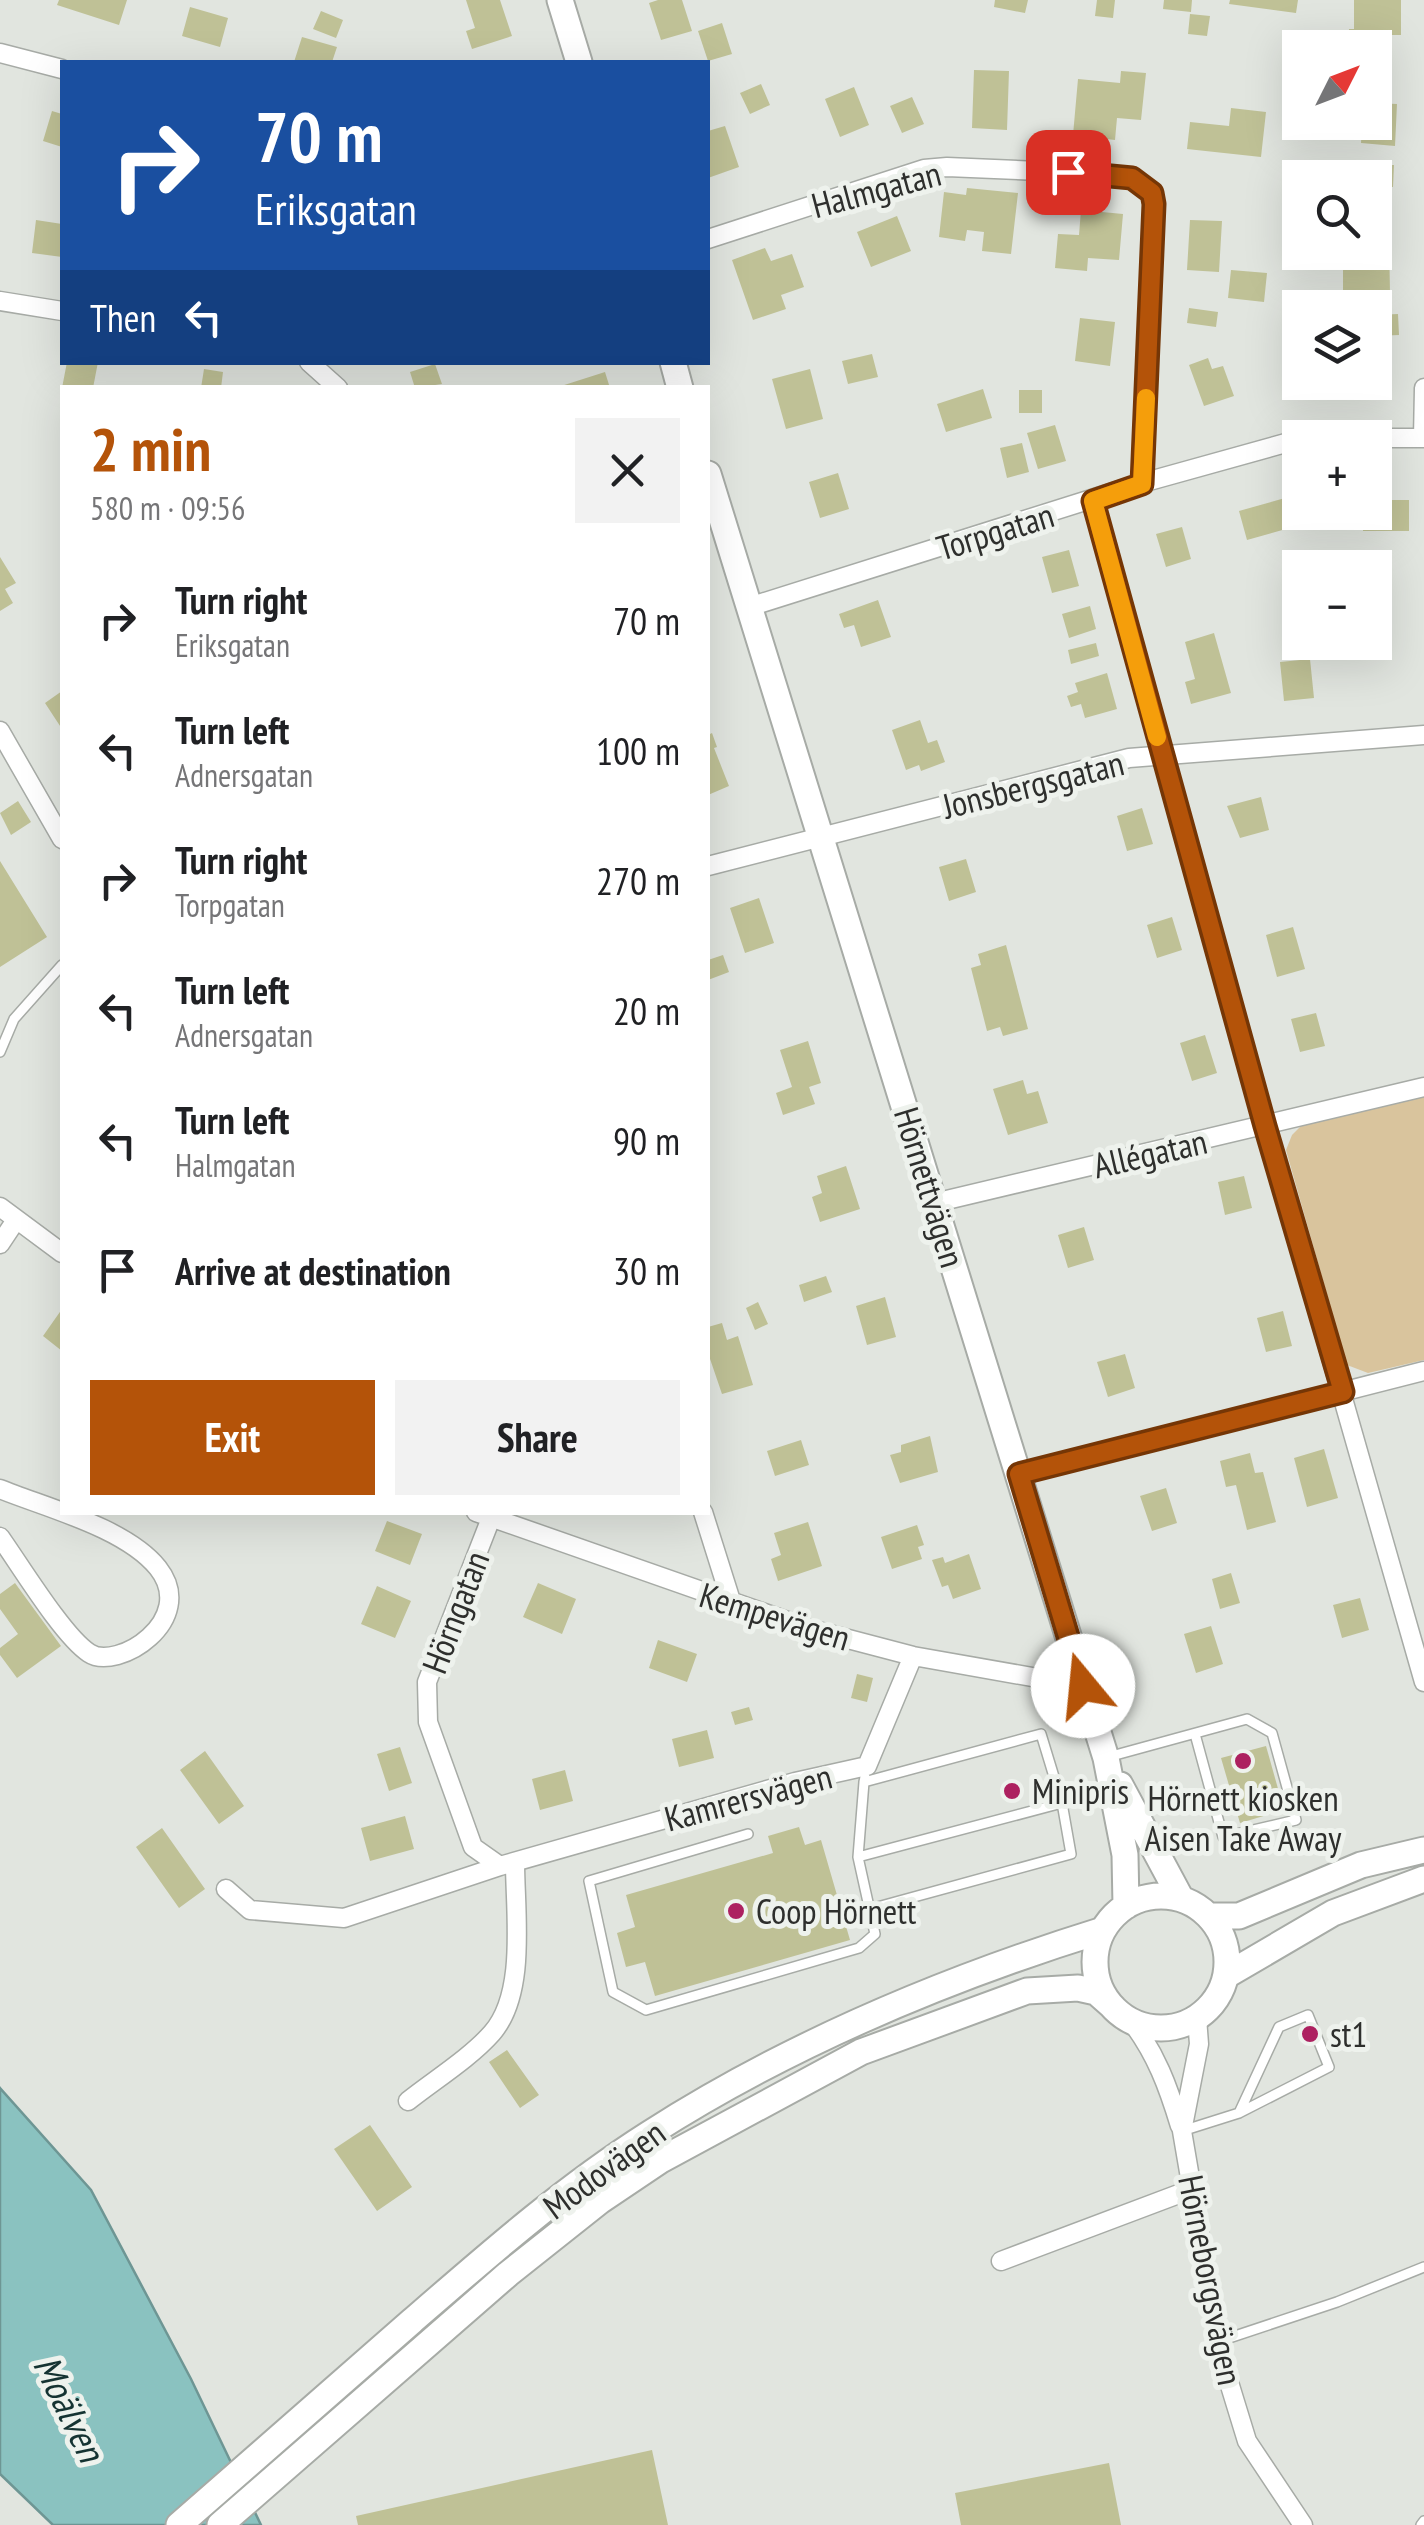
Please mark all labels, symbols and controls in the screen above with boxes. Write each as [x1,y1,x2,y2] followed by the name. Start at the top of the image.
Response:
[1282,30,1392,140] north arrow
[1282,30,1392,660] map controls
[255,91,383,181] text: 70 m
[90,100,220,230] icon: right
[1026,130,1111,215] pin
[1041,145,1096,200] icon: arrive
[806,150,946,228] street label: Halmgatan
[1282,160,1392,270] button: search
[255,179,417,237] text: Eriksgatan
[176,290,231,345] icon: left
[1282,290,1392,400] button: layers
[90,293,156,342] text: Then
[90,410,211,488] text: 2 min
[575,418,680,523] button: close
[1282,420,1392,530] button: +
[90,487,245,529] text: 580 m · 09:56
[931,491,1059,571] street label: Torpgatan
[1282,550,1392,660] button: −
[175,575,307,624] text: Turn right
[90,593,145,648] icon: right
[613,596,680,645] text: 70 m
[175,624,290,666] text: Eriksgatan
[175,705,289,754] text: Turn left
[90,723,145,778] icon: left
[596,726,680,775] text: 100 m
[937,739,1128,829] street label: Jonsbergsgatan
[175,754,313,796] text: Adnersgatan
[175,835,307,884] text: Turn right
[90,853,145,908] icon: right
[596,856,680,905] text: 270 m
[175,884,285,926] text: Torpgatan
[175,965,289,1014] text: Turn left
[90,983,145,1038] icon: left
[613,986,680,1035] text: 20 m
[175,1014,313,1056] text: Adnersgatan
[175,1095,289,1144] text: Turn left
[884,1101,976,1273] street label: Hörnettvägen
[90,1113,145,1168] icon: left
[613,1116,680,1165] text: 90 m
[1089,1118,1211,1188] street label: Allégatan
[175,1144,296,1186] text: Halmgatan
[90,1243,145,1298] icon: arrive
[175,1246,451,1295] text: Arrive at destination
[613,1246,680,1295] text: 30 m
[90,1380,375,1495] button: Exit
[395,1380,680,1495] button: Share
[411,1544,499,1680] street label: Hörngatan
[694,1571,856,1661] street label: Kempevägen
[1031,1634,1135,1738] position arrow
[1232,1750,1254,1772] marker: Hörnett kiosken Aisen Take Away
[659,1753,837,1841] street label: Kamrersvägen
[1032,1768,1129,1814] place label: Minipris
[1145,1775,1342,1861] place label: Hörnett kiosken Aisen Take Away
[1001,1780,1023,1802] marker: Minipris
[756,1888,917,1934] place label: Coop Hörnett
[725,1900,747,1922] marker: Coop Hörnett
[1330,2011,1367,2057] place label: st1
[1299,2023,1321,2045] marker: st1
[534,2109,674,2229] street label: Modovägen
[1168,2171,1254,2389] street label: Hörneborgsvägen
[23,2347,118,2471] water label: Moälven

